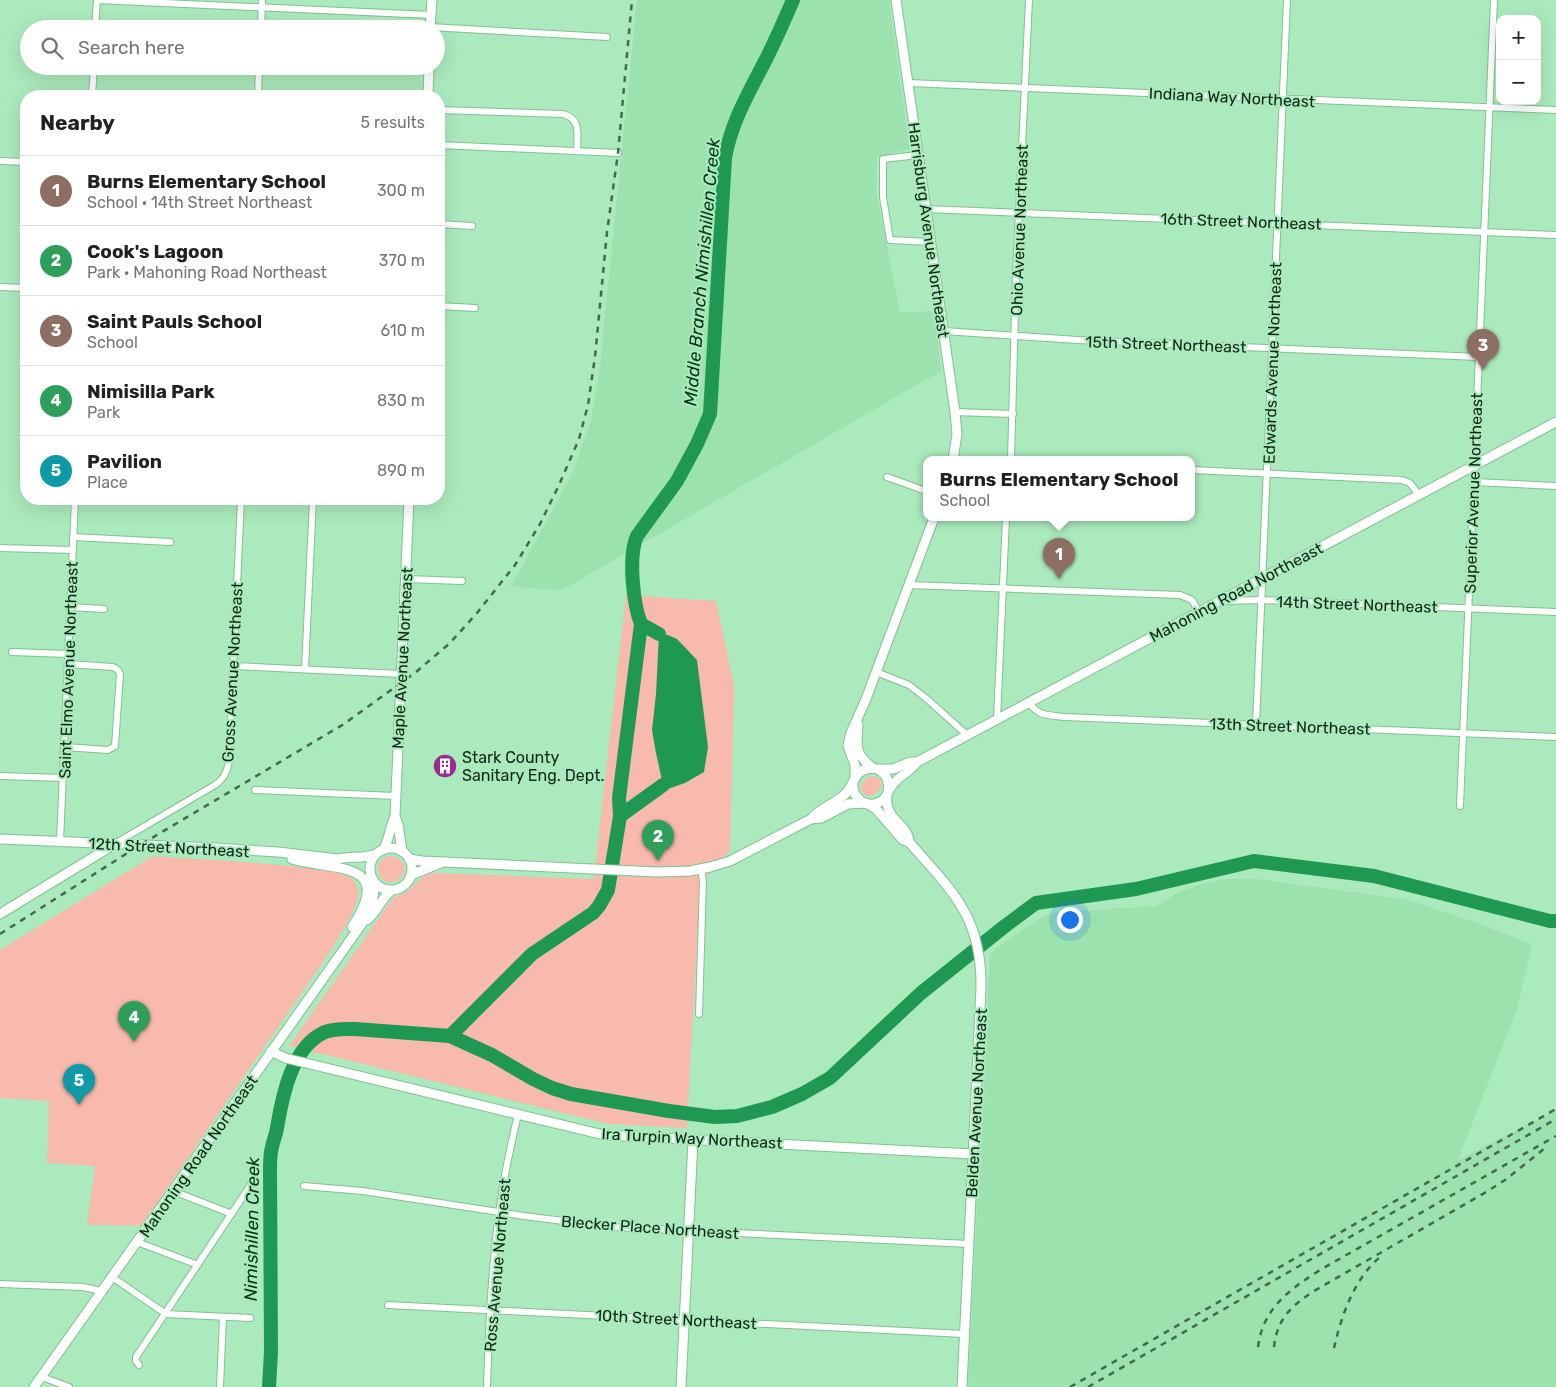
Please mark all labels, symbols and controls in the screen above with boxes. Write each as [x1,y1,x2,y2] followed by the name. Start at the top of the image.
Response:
[1496,15,1541,105] map controls
[1496,15,1541,60] button: +
[20,20,445,75] search box
[38,34,66,62] icon: search
[78,36,185,59] text: Search here
[1496,60,1541,105] button: −
[1148,84,1316,111] street label: Indiana Way Northeast
[40,110,115,135] text: Nearby
[361,113,425,132] text: 5 results
[904,121,953,339] street label: Harrisburg Avenue Northeast
[679,136,725,407] water label: Middle Branch Nimishillen Creek
[1007,144,1032,316] street label: Ohio Avenue Northeast
[87,170,326,193] text: Burns Elementary School
[52,181,60,200] text: 1
[377,181,425,200] text: 300 m
[87,193,312,212] text: School · 14th Street Northeast
[1160,209,1322,234] street label: 16th Street Northeast
[87,240,224,263] text: Cook's Lagoon
[51,251,61,270] text: 2
[379,251,425,270] text: 370 m
[1259,262,1286,464] street label: Edwards Avenue Northeast
[87,263,327,282] text: Park · Mahoning Road Northeast
[87,310,262,333] text: Saint Pauls School
[51,321,61,340] text: 3
[381,321,425,340] text: 610 m
[1467,329,1499,370] pin: 3
[1085,332,1247,357] street label: 15th Street Northeast
[87,333,138,352] text: School
[87,380,215,403] text: Nimisilla Park
[51,391,61,410] text: 4
[377,391,425,410] text: 830 m
[1460,392,1487,594] street label: Superior Avenue Northeast
[87,403,120,422] text: Park
[87,450,162,473] text: Pavilion
[923,456,1195,521] popup
[51,461,61,480] text: 5
[377,461,425,480] text: 890 m
[939,468,1179,491] text: Burns Elementary School
[87,473,128,492] text: Place
[939,491,990,510] text: School
[1043,538,1075,579] pin: 1
[1146,539,1326,646] street label: Mahoning Road Northeast
[55,561,82,779] street label: Saint Elmo Avenue Northeast
[388,567,417,749] street label: Maple Avenue Northeast
[218,581,247,763] street label: Gross Avenue Northeast
[1276,592,1438,617] street label: 14th Street Northeast
[1209,714,1371,739] street label: 13th Street Northeast
[462,748,604,785] place label: Stark County Sanitary Eng. Dept.
[432,753,458,779] building icon: Stark County Sanitary Eng. Dept.
[642,820,674,861] pin: 2
[88,834,250,861] street label: 12th Street Northeast
[1057,907,1083,933] your location
[118,1001,150,1042] pin: 4
[962,1008,991,1198] street label: Belden Avenue Northeast
[63,1064,95,1105] pin: 5
[135,1072,262,1241] street label: Mahoning Road Northeast
[601,1124,783,1153] street label: Ira Turpin Way Northeast
[240,1156,264,1301] water label: Nimishillen Creek
[480,1178,515,1353] street label: Ross Avenue Northeast
[560,1212,739,1243] street label: Blecker Place Northeast
[595,1306,757,1333] street label: 10th Street Northeast

